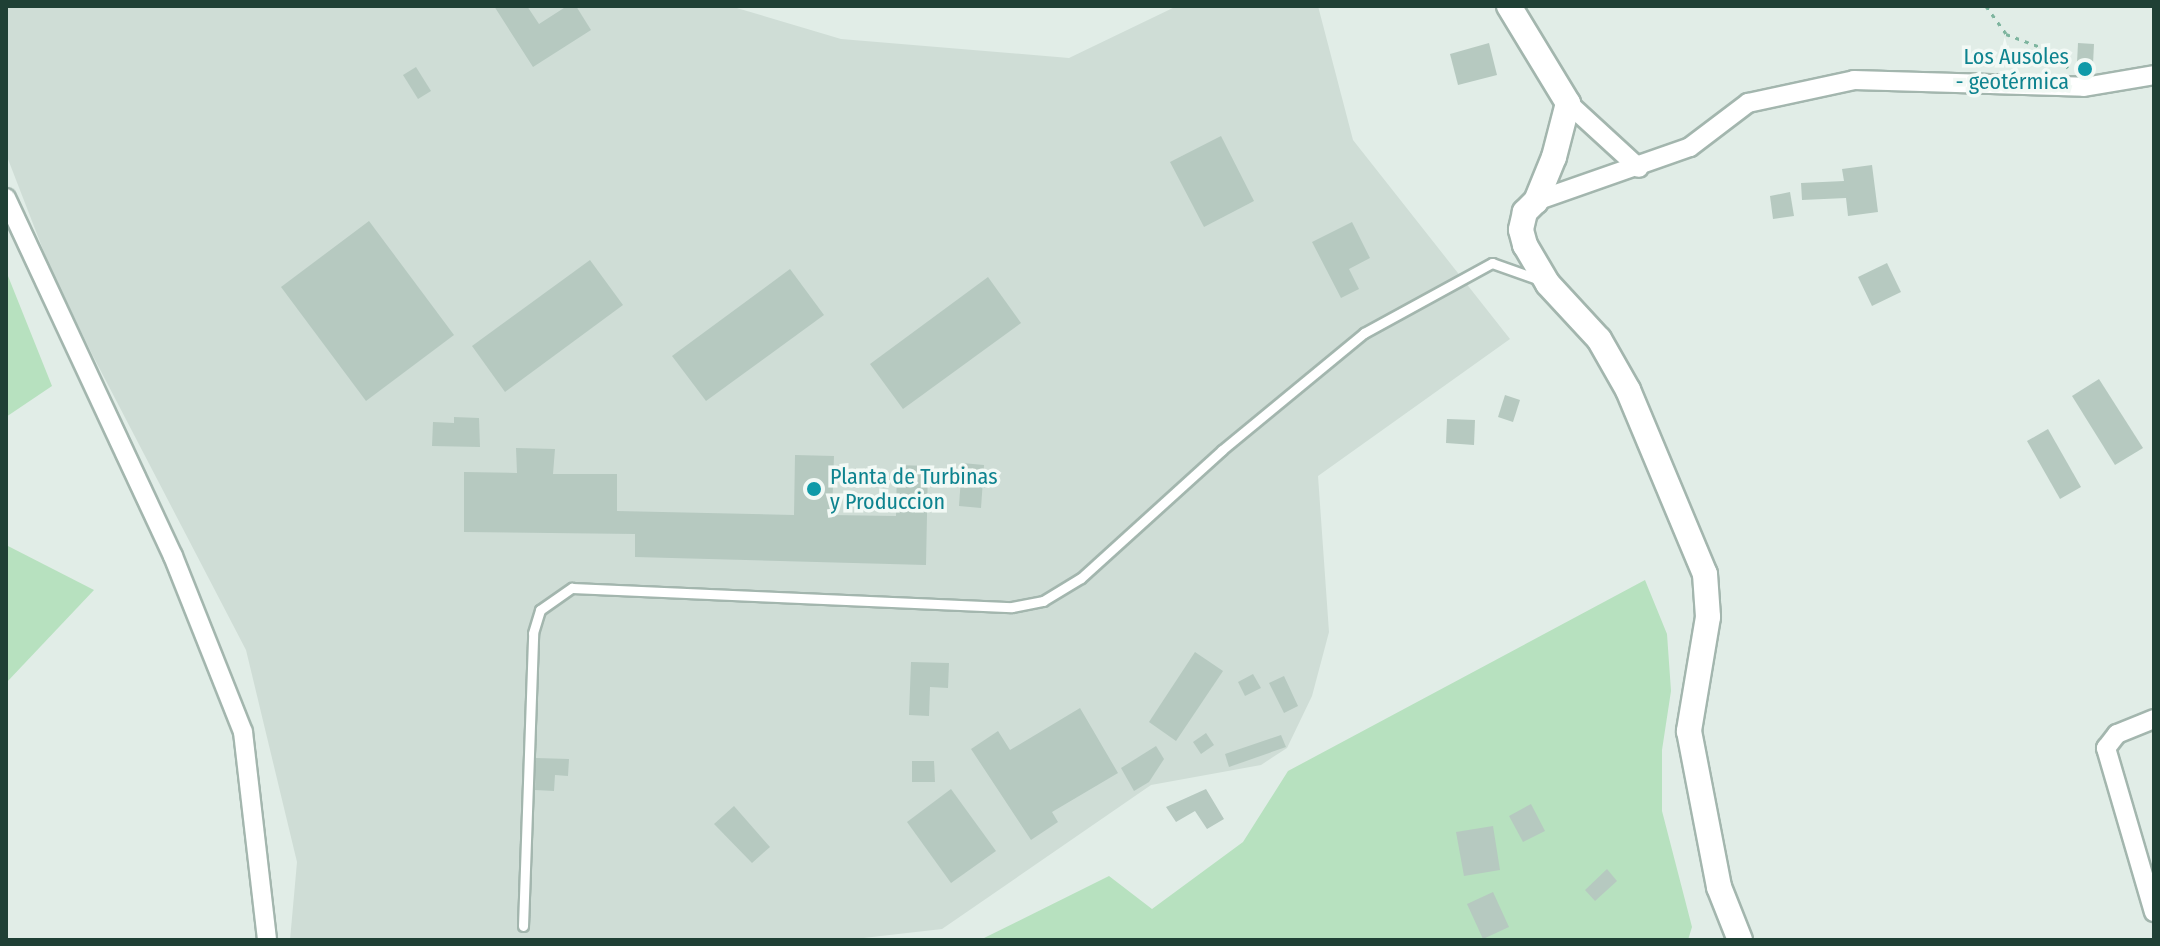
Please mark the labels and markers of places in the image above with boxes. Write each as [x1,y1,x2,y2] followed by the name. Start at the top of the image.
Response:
[1955,43,2069,94] place label: Los Ausoles - geotérmica
[2076,60,2094,78] marker: Los Ausoles - geotérmica
[830,463,998,514] place label: Planta de Turbinas y Produccion
[805,480,823,498] marker: Planta de Turbinas y Produccion

